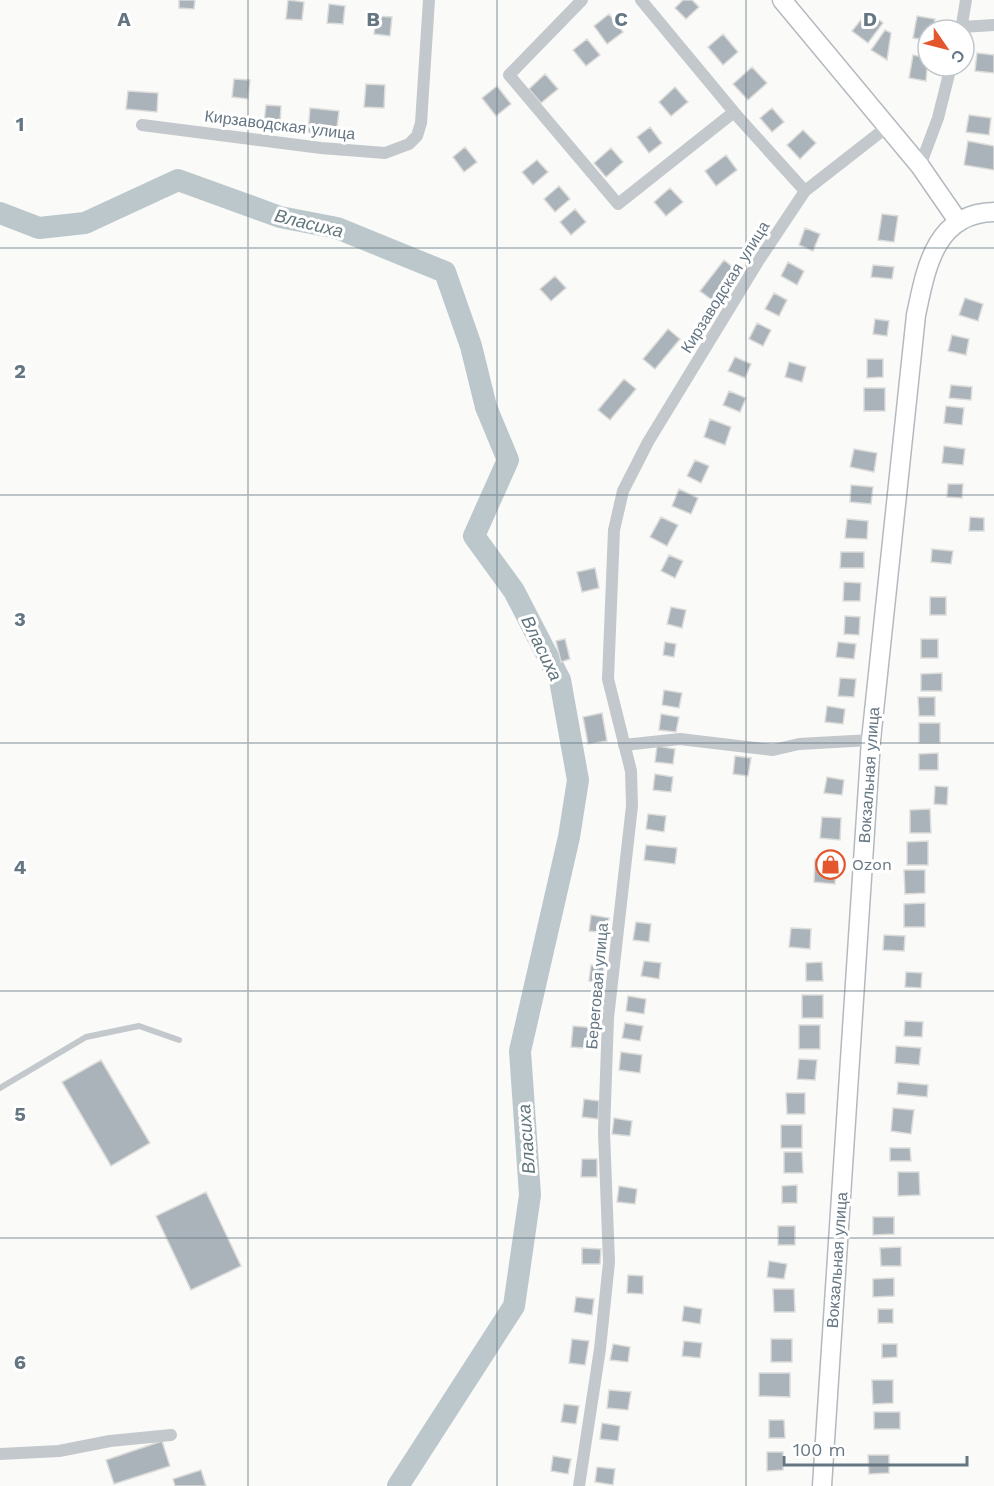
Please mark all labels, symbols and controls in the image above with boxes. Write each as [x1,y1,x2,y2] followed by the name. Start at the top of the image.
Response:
[117,7,131,31] text: A
[366,7,380,31] text: B
[614,7,628,31] text: C
[863,7,877,31] text: D
[916,18,976,78] north arrow
[947,46,969,67] text: С
[204,106,357,144] street label: Кирзаводская улица
[16,112,24,136] text: 1
[272,204,346,242] water label: Власиха
[677,218,773,356] street label: Кирзаводская улица
[14,359,26,383] text: 2
[14,607,26,631] text: 3
[517,612,567,684] water label: Власиха
[855,706,883,844] street label: Вокзальная улица
[815,848,847,880] shop icon: Ozon
[14,855,27,879] text: 4
[852,855,892,874] place label: Ozon
[582,922,612,1050] street label: Береговая улица
[14,1102,26,1126] text: 5
[513,1103,539,1175] water label: Власиха
[823,1191,851,1329] street label: Вокзальная улица
[14,1350,26,1374] text: 6
[784,1429,967,1467] scale bar
[793,1439,846,1460] text: 100 m

